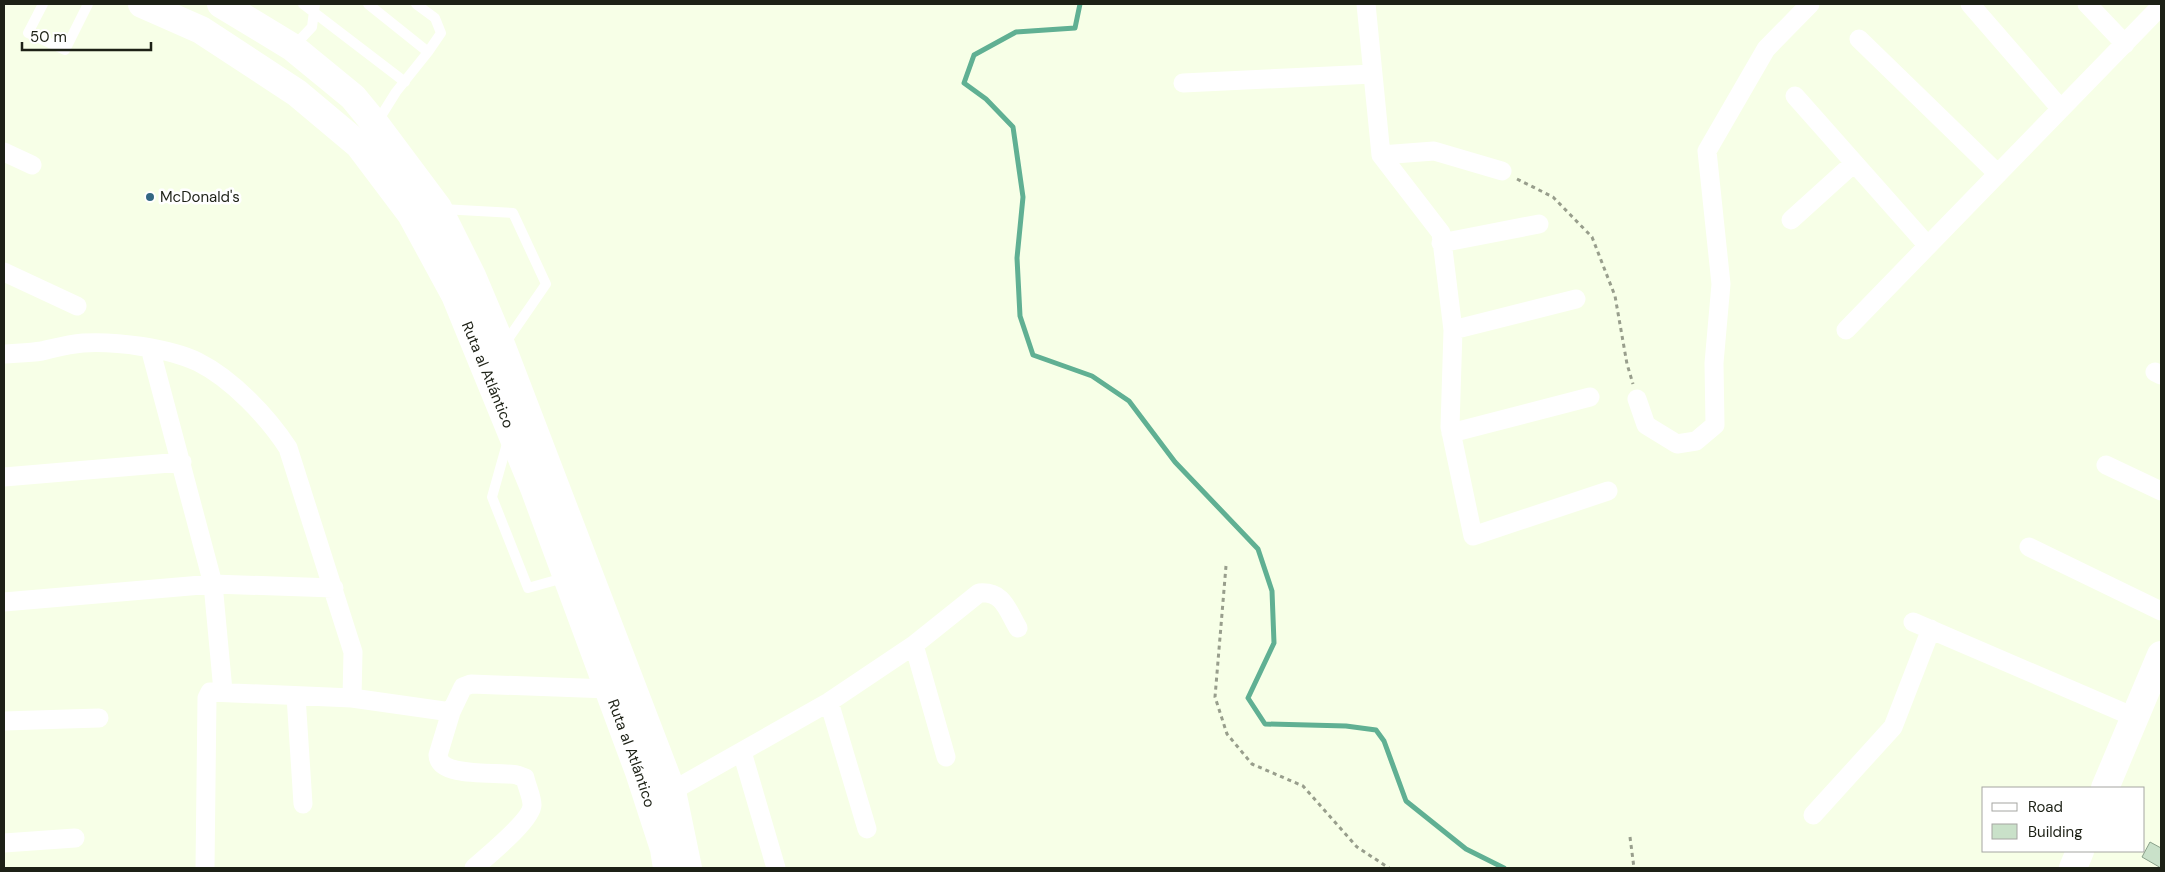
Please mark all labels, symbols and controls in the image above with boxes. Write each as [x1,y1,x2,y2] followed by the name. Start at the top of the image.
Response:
[22,20,151,52] scale bar
[30,27,67,47] text: 50 m
[160,187,240,207] place label: McDonald's
[144,191,156,203] marker: McDonald's
[457,318,518,431] street label: Ruta al Atlántico
[603,696,660,810] street label: Ruta al Atlántico
[1982,787,2145,852] legend
[2028,797,2063,817] text: Road
[2028,822,2083,842] text: Building

